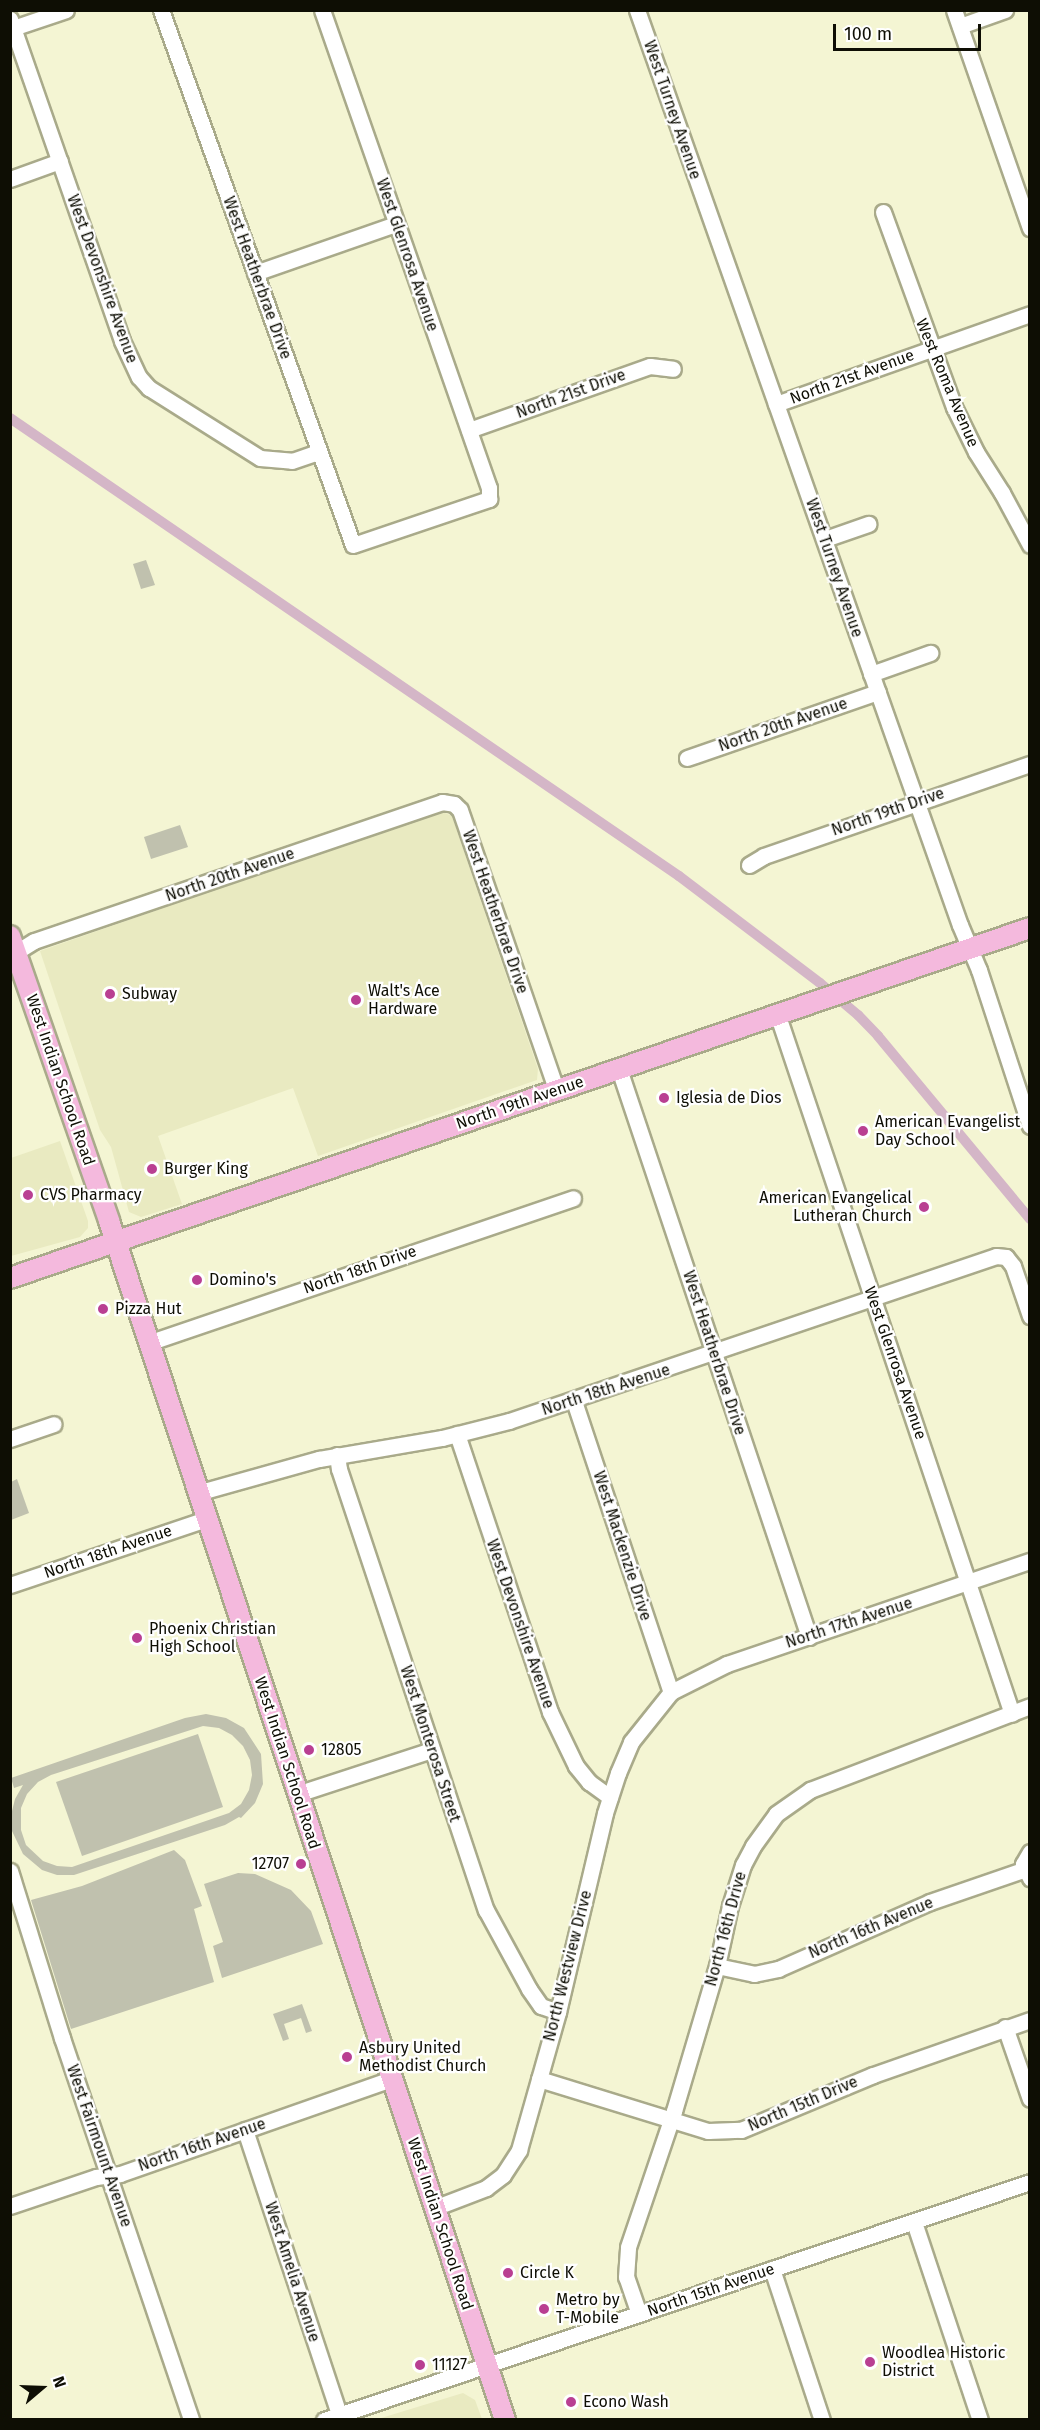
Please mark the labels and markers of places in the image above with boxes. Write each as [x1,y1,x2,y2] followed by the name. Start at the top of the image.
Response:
[368,981,440,1019] place label: Walt's Ace Hardware
[122,984,177,1004] place label: Subway
[103,987,117,1001] marker: Subway
[349,993,363,1007] marker: Walt's Ace Hardware
[676,1088,781,1108] place label: Iglesia de Dios
[657,1091,671,1105] marker: Iglesia de Dios
[875,1112,1020,1150] place label: American Evangelist Day School
[856,1124,870,1138] marker: American Evangelist Day School
[164,1159,248,1179] place label: Burger King
[145,1162,159,1176] marker: Burger King
[40,1185,142,1205] place label: CVS Pharmacy
[21,1188,35,1202] marker: CVS Pharmacy
[759,1188,912,1226] place label: American Evangelical Lutheran Church
[917,1200,931,1214] marker: American Evangelical Lutheran Church
[209,1270,276,1290] place label: Domino's
[190,1273,204,1287] marker: Domino's
[115,1299,181,1319] place label: Pizza Hut
[96,1302,110,1316] marker: Pizza Hut
[149,1619,276,1657] place label: Phoenix Christian High School
[130,1631,144,1645] marker: Phoenix Christian High School
[321,1740,362,1760] place label: 12805
[302,1743,316,1757] marker: 12805
[252,1854,289,1874] place label: 12707
[294,1857,308,1871] marker: 12707
[359,2038,486,2076] place label: Asbury United Methodist Church
[340,2050,354,2064] marker: Asbury United Methodist Church
[520,2263,574,2283] place label: Circle K
[501,2266,515,2280] marker: Circle K
[556,2290,620,2328] place label: Metro by T-Mobile
[537,2302,551,2316] marker: Metro by T-Mobile
[882,2343,1006,2381] place label: Woodlea Historic District
[432,2355,467,2375] place label: 11127
[863,2355,877,2369] marker: Woodlea Historic District
[413,2358,427,2372] marker: 11127
[583,2392,669,2412] place label: Econo Wash
[564,2395,578,2409] marker: Econo Wash

